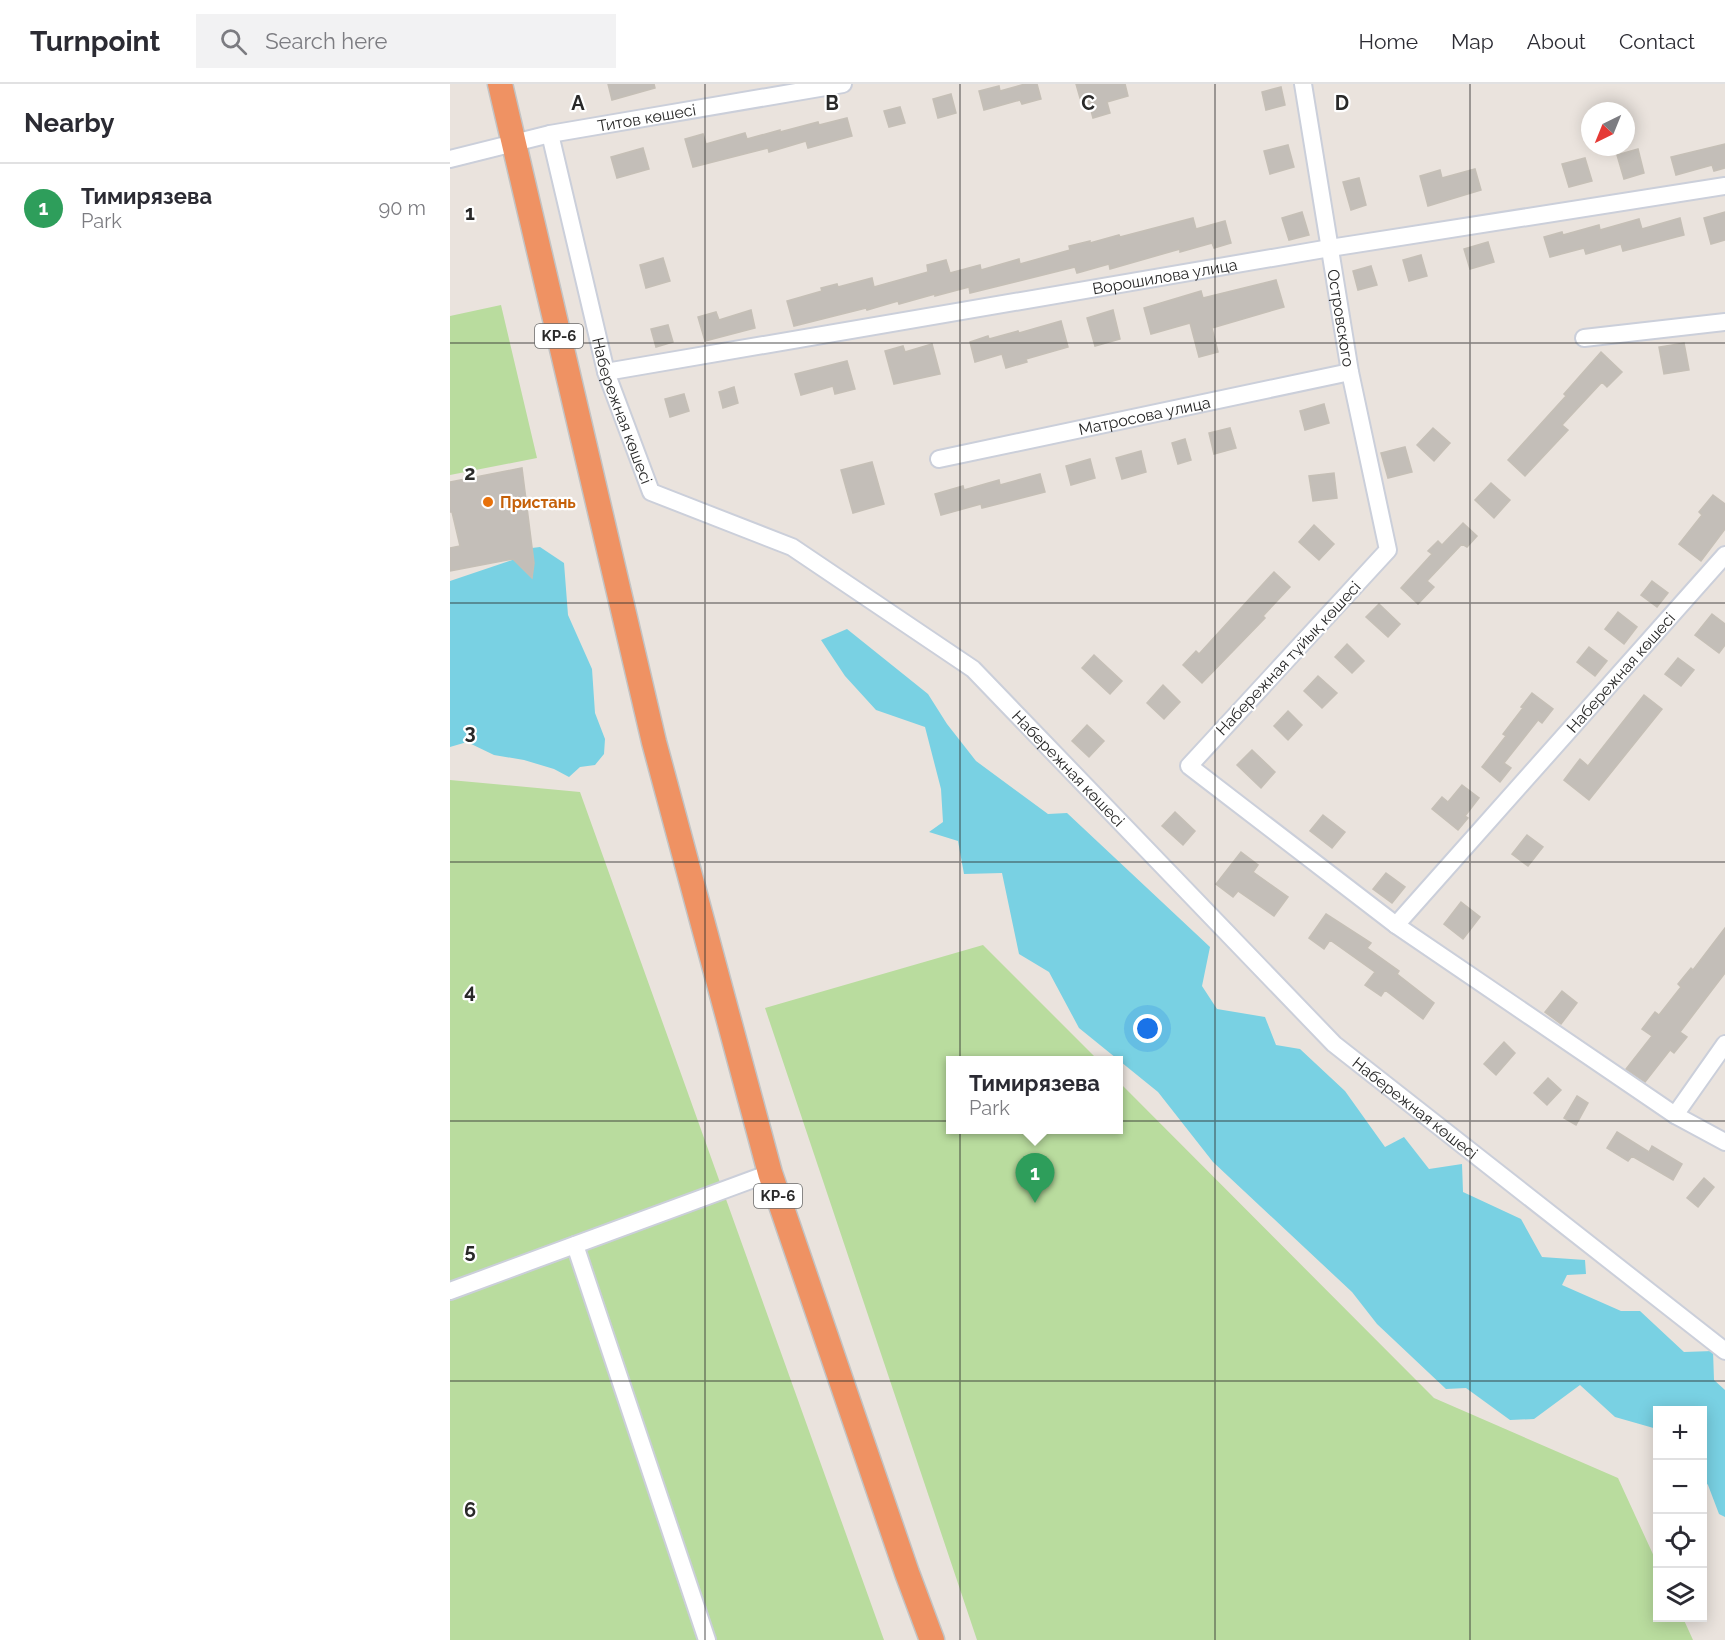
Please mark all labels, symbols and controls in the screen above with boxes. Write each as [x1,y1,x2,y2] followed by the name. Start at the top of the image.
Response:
[196,14,616,68] search box
[30,25,160,58] text: Turnpoint
[217,25,250,58] icon: search
[265,28,387,54] text: Search here
[1359,29,1418,54] text: Home
[1451,29,1494,54] text: Map
[1527,29,1586,54] text: About
[1619,29,1695,54] text: Contact
[571,91,585,115] text: A
[825,91,839,115] text: B
[1081,91,1095,115] text: C
[1335,91,1349,115] text: D
[596,100,697,136] street label: Титов көшесі
[1581,102,1635,156] north arrow
[24,108,114,138] text: Nearby
[81,183,212,209] text: Тимирязева
[39,196,48,220] text: 1
[379,196,426,220] text: 90 m
[465,201,475,225] text: 1
[81,209,122,233] text: Park
[1091,255,1239,299] street label: Ворошилова улица
[1323,268,1358,368] street label: Островского
[535,324,583,348] road number: KP-6
[588,335,656,486] street label: Набережная көшесі
[1077,393,1212,439] street label: Матросова улица
[464,461,476,485] text: 2
[500,493,576,512] place label: Пристань
[481,495,495,509] marker: Пристань
[1212,578,1365,739] street label: Набережная тұйық көшесі
[1563,609,1679,737] street label: Набережная көшесі
[1008,707,1128,831] street label: Набережная көшесі
[464,720,476,744] text: 3
[464,979,476,1003] text: 4
[1133,1014,1162,1043] your location
[1348,1053,1481,1163] street label: Набережная көшесі
[946,1056,1123,1134] popup
[969,1070,1100,1096] text: Тимирязева
[969,1096,1010,1120] text: Park
[1016,1154,1054,1203] pin: 1
[754,1184,802,1208] road number: KP-6
[464,1239,476,1263] text: 5
[1653,1406,1707,1622] map controls
[1653,1406,1707,1460] button: +
[1653,1460,1707,1514] button: −
[464,1498,476,1522] text: 6
[1653,1514,1707,1568] button: locate
[1653,1568,1707,1622] button: layers

